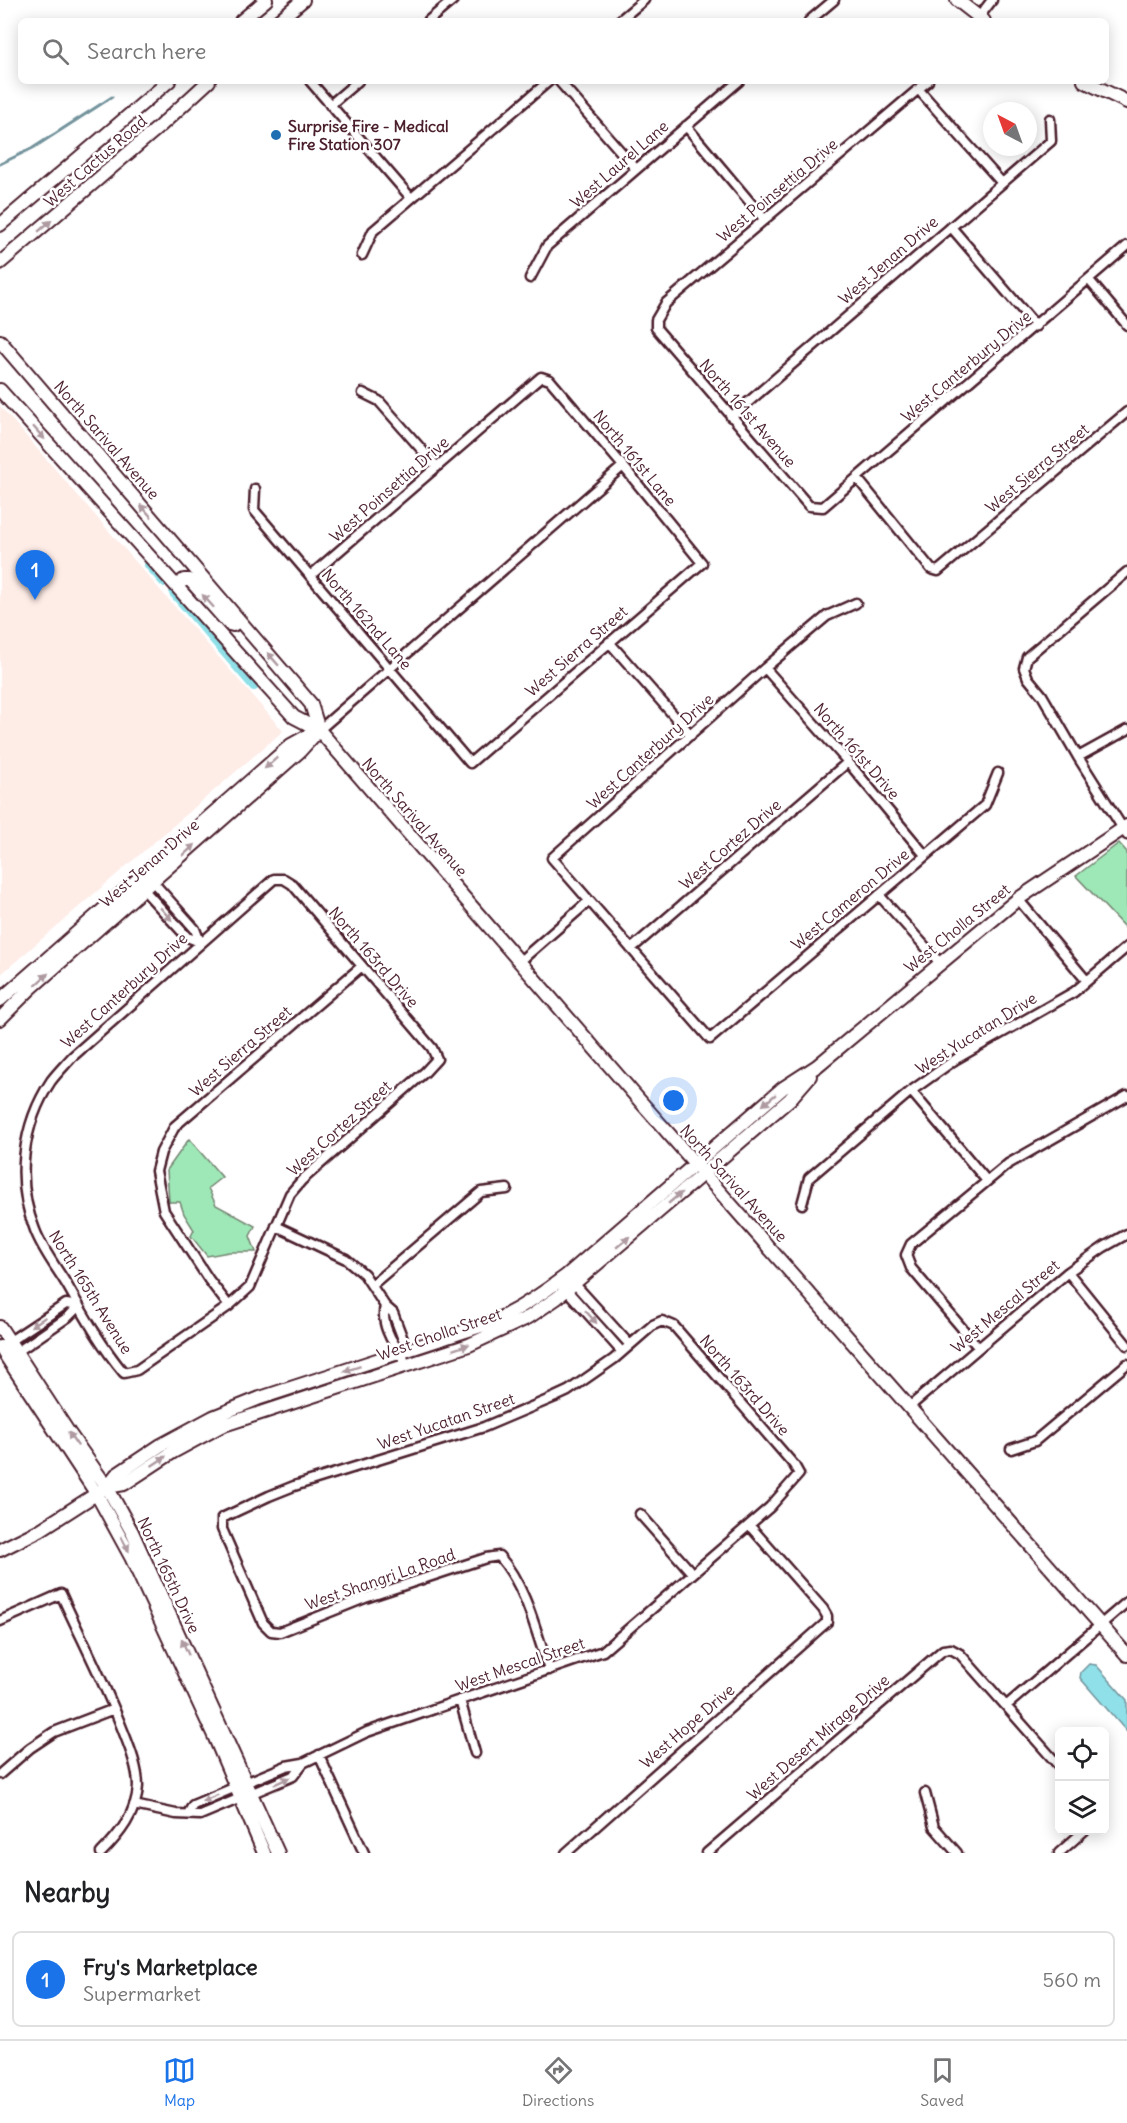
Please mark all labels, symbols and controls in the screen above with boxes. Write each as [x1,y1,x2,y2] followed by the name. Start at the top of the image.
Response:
[18,18,1109,84] search box
[39,35,72,68] icon: search
[87,37,206,65] text: Search here
[983,102,1037,156] north arrow
[39,111,151,211] street label: West Cactus Road
[288,116,449,154] place label: Surprise Fire - Medical Fire Station 307
[566,116,672,212] street label: West Laurel Lane
[269,128,283,142] marker: Surprise Fire - Medical Fire Station 307
[713,134,841,246] street label: West Poinsettia Drive
[834,211,942,309] street label: West Jenan Drive
[37,220,52,233] one-way arrow
[897,306,1035,426] street label: West Canterbury Drive
[696,355,800,471] street label: North 161st Avenue
[50,377,164,503] street label: North Sarival Avenue
[589,406,681,510] street label: North 161st Lane
[981,419,1093,517] street label: West Sierra Street
[32,425,45,440] one-way arrow
[325,432,453,546] street label: West Poinsettia Drive
[140,504,153,519] one-way arrow
[15,550,54,600] pin: 1
[318,564,416,674] street label: North 162nd Lane
[201,593,215,608] one-way arrow
[521,601,632,701] street label: West Sierra Street
[266,652,280,667] one-way arrow
[583,689,717,813] street label: West Canterbury Drive
[810,699,904,803] street label: North 161st Drive
[358,754,472,880] street label: North Sarival Avenue
[264,756,279,769] one-way arrow
[675,794,785,894] street label: West Cortez Drive
[95,814,203,912] street label: West Jenan Drive
[181,844,196,857] one-way arrow
[787,844,913,954] street label: West Cameron Drive
[900,879,1015,977] street label: West Cholla Street
[325,903,423,1011] street label: North 163rd Drive
[159,906,173,921] one-way arrow
[57,928,191,1052] street label: West Canterbury Drive
[34,973,49,986] one-way arrow
[912,988,1040,1078] street label: West Yucatan Drive
[185,1001,296,1101] street label: West Sierra Street
[283,1076,396,1180] street label: West Cortez Street
[659,1086,688,1115] your location
[761,1093,777,1106] one-way arrow
[676,1120,792,1246] street label: North Sarival Avenue
[667,1192,682,1205] one-way arrow
[45,1227,137,1357] street label: North 165th Avenue
[615,1236,630,1249] one-way arrow
[947,1255,1064,1357] street label: West Mescal Street
[374,1303,505,1365] street label: West Cholla Street
[584,1309,598,1324] one-way arrow
[31,1316,47,1328] one-way arrow
[696,1331,794,1439] street label: North 163rd Drive
[452,1342,470,1351] one-way arrow
[343,1365,361,1374] one-way arrow
[375,1388,518,1454] street label: West Yucatan Street
[68,1431,79,1447] one-way arrow
[150,1456,167,1467] one-way arrow
[133,1514,205,1636] street label: North 165th Drive
[120,1536,130,1553] one-way arrow
[302,1544,458,1614] street label: West Shangri La Road
[453,1632,588,1695] street label: West Mescal Street
[180,1638,189,1655] one-way arrow
[743,1670,893,1804] street label: West Desert Mirage Drive
[636,1679,738,1773] street label: West Hope Drive
[1055,1727,1109,1835] map controls
[1055,1727,1109,1781] button: locate
[273,1776,291,1786] one-way arrow
[1055,1781,1109,1835] button: layers
[200,1794,218,1804] one-way arrow
[24,1876,110,1909] text: Nearby
[83,1953,258,1981] text: Fry's Marketplace
[42,1967,49,1992] text: 1
[1043,1967,1101,1992] text: 560 m
[83,1981,201,2006] text: Supermarket
[163,2054,196,2110] tab: Map
[522,2054,594,2110] tab: Directions
[920,2054,964,2110] tab: Saved

